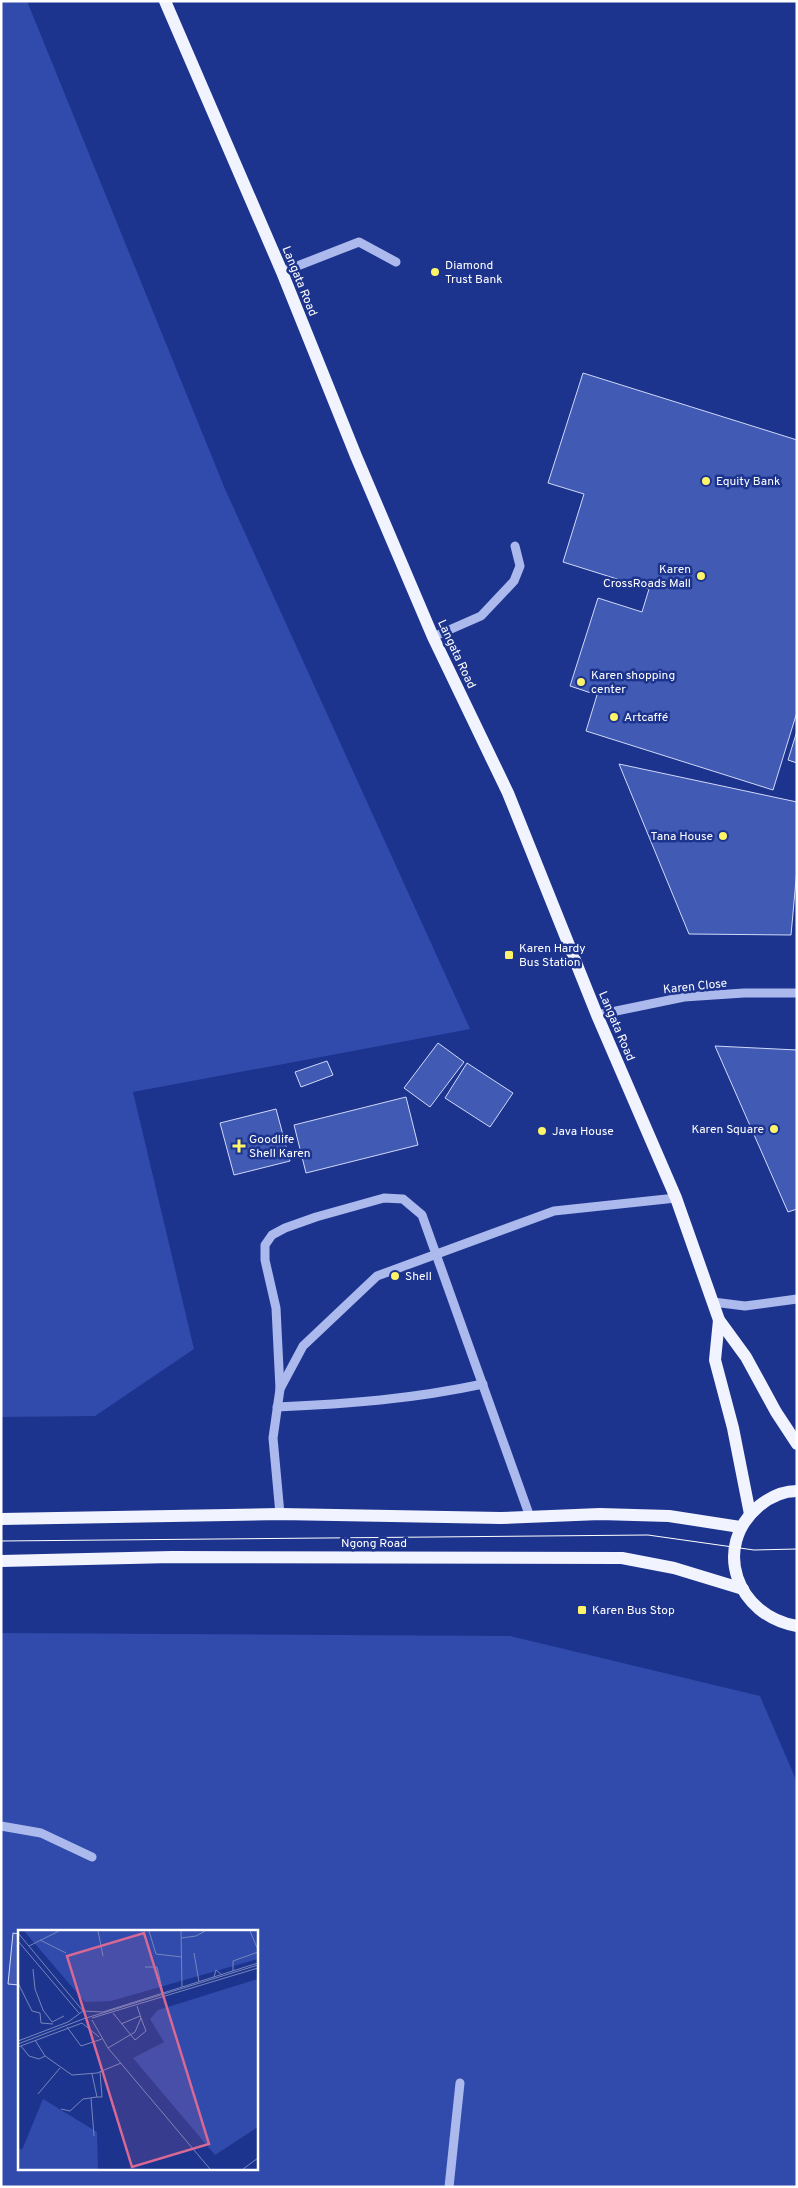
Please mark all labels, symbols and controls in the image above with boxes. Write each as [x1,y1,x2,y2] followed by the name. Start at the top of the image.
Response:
[278,244,320,319] street label: Langata Road
[445,258,503,288] place label: Diamond Trust Bank
[429,266,441,278] marker: Diamond Trust Bank
[716,474,780,490] place label: Equity Bank
[700,475,712,487] marker: Equity Bank
[603,562,691,592] place label: Karen CrossRoads Mall
[695,570,707,582] marker: Karen CrossRoads Mall
[433,617,479,692] street label: Langata Road
[591,668,675,698] place label: Karen shopping center
[575,676,587,688] marker: Karen shopping center
[624,710,668,726] place label: Artcaffé
[608,711,620,723] marker: Artcaffé
[651,829,713,845] place label: Tana House
[717,830,729,842] marker: Tana House
[519,941,586,971] place label: Karen Hardy Bus Station
[503,949,515,961] marker: Karen Hardy Bus Station
[662,976,728,998] street label: Karen Close
[594,989,638,1064] street label: Langata Road
[691,1122,764,1138] place label: Karen Square
[768,1123,780,1135] marker: Karen Square
[552,1124,614,1140] place label: Java House
[536,1125,548,1137] marker: Java House
[249,1132,311,1162] place label: Goodlife Shell Karen
[233,1140,245,1152] marker: Goodlife Shell Karen
[405,1269,432,1285] place label: Shell
[389,1270,401,1282] marker: Shell
[341,1536,407,1552] street label: Ngong Road
[592,1603,675,1619] place label: Karen Bus Stop
[576,1604,588,1616] marker: Karen Bus Stop
[18,1930,258,2170] inset map

